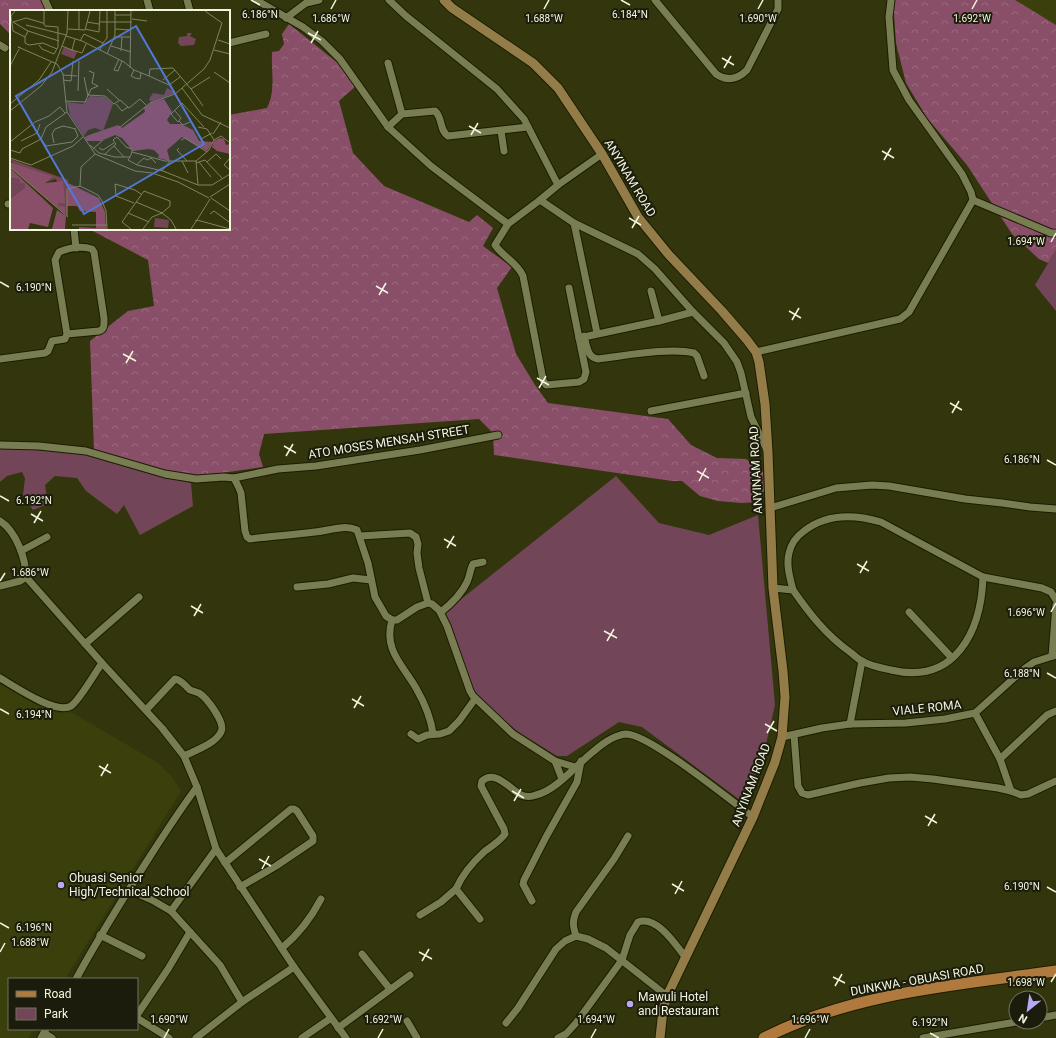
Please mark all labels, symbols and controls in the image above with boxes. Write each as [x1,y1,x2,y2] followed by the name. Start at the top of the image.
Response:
[242,9,278,20] text: 6.186°N
[612,9,648,20] text: 6.184°N
[10,10,230,230] inset map
[312,13,350,24] text: 1.686°W
[525,13,563,24] text: 1.688°W
[739,13,777,24] text: 1.690°W
[953,13,991,24] text: 1.692°W
[601,137,659,219] street label: ANYINAM ROAD
[1007,236,1045,247] text: 1.694°W
[16,282,52,293] text: 6.190°N
[307,422,471,462] street label: ATO MOSES MENSAH STREET
[747,426,765,514] street label: ANYINAM ROAD
[1004,454,1040,465] text: 6.186°N
[16,495,52,506] text: 6.192°N
[11,567,49,578] text: 1.686°W
[1007,607,1045,618] text: 1.696°W
[1004,668,1040,679] text: 6.188°N
[892,697,962,719] street label: VIALE ROMA
[16,709,52,720] text: 6.194°N
[729,741,773,829] street label: ANYINAM ROAD
[69,871,189,899] place label: Obuasi Senior High/Technical School
[56,880,66,890] marker: Obuasi Senior High/Technical School
[1004,881,1040,892] text: 6.190°N
[16,922,52,933] text: 6.196°N
[11,937,49,948] text: 1.688°W
[849,961,985,999] street label: DUNKWA - OBUASI ROAD
[1007,977,1045,988] text: 1.698°W
[8,978,138,1030] legend
[44,987,72,1001] text: Road
[638,990,719,1018] place label: Mawuli Hotel and Restaurant
[1008,990,1048,1030] north arrow
[625,999,635,1009] marker: Mawuli Hotel and Restaurant
[44,1007,69,1021] text: Park
[1016,1011,1030,1026] text: N
[150,1014,188,1025] text: 1.690°W
[364,1014,402,1025] text: 1.692°W
[577,1014,615,1025] text: 1.694°W
[791,1014,829,1025] text: 1.696°W
[912,1017,948,1028] text: 6.192°N

